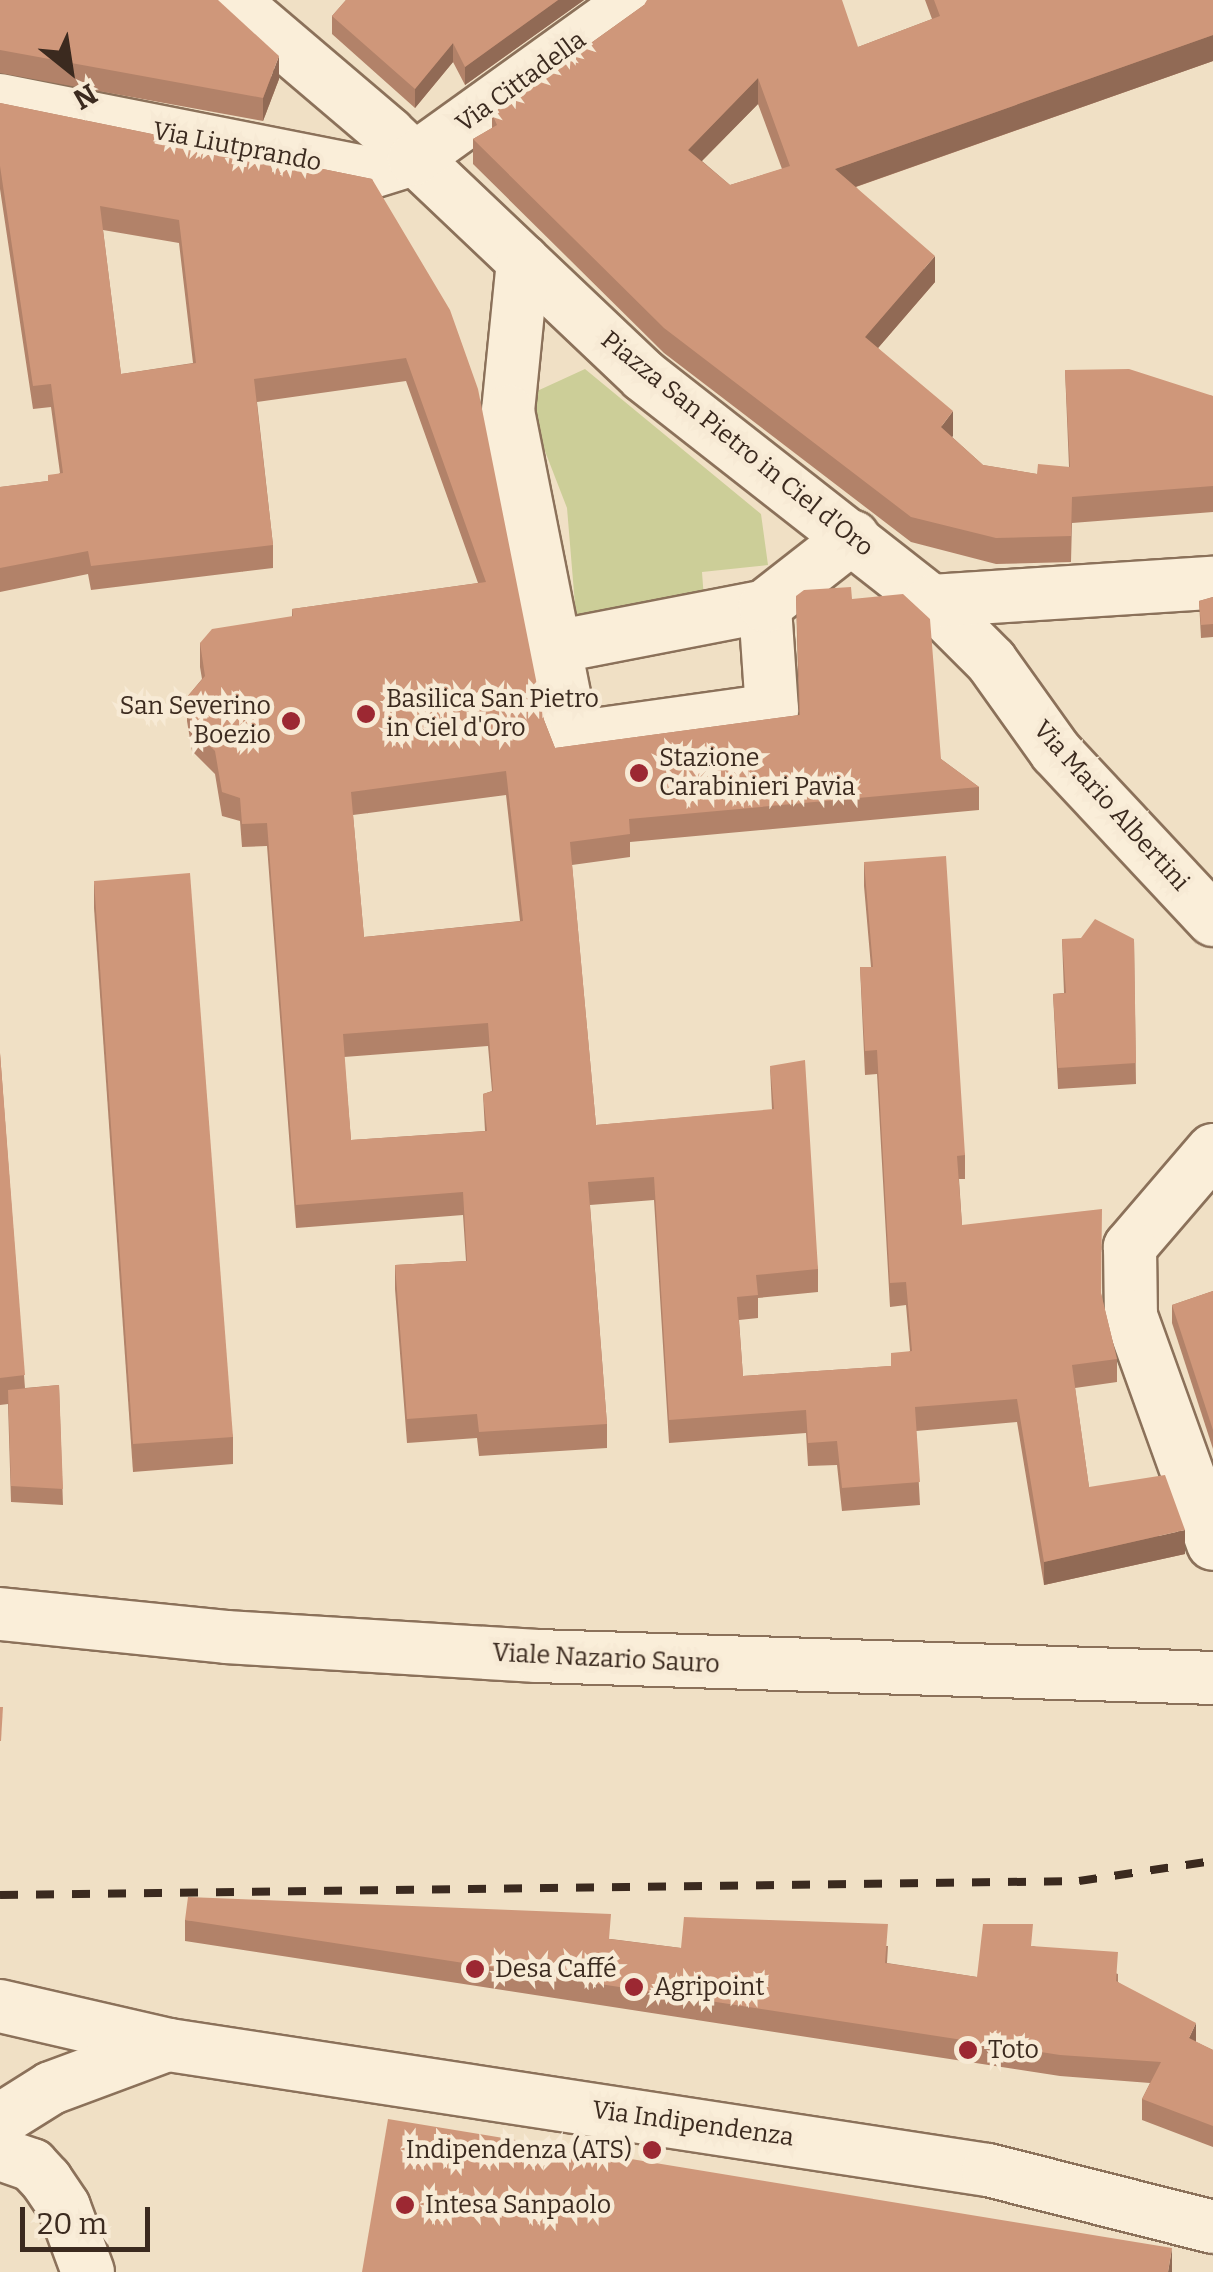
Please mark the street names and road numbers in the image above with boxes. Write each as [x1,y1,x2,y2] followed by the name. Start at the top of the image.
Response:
[450,25,592,139] street label: Via Cittadella
[150,116,324,178] street label: Via Liutprando
[595,325,879,563] street label: Piazza San Pietro in Ciel d'Oro
[1027,715,1195,897] street label: Via Mario Albertini
[492,1638,720,1680] street label: Viale Nazario Sauro
[590,2095,796,2153] street label: Via Indipendenza

